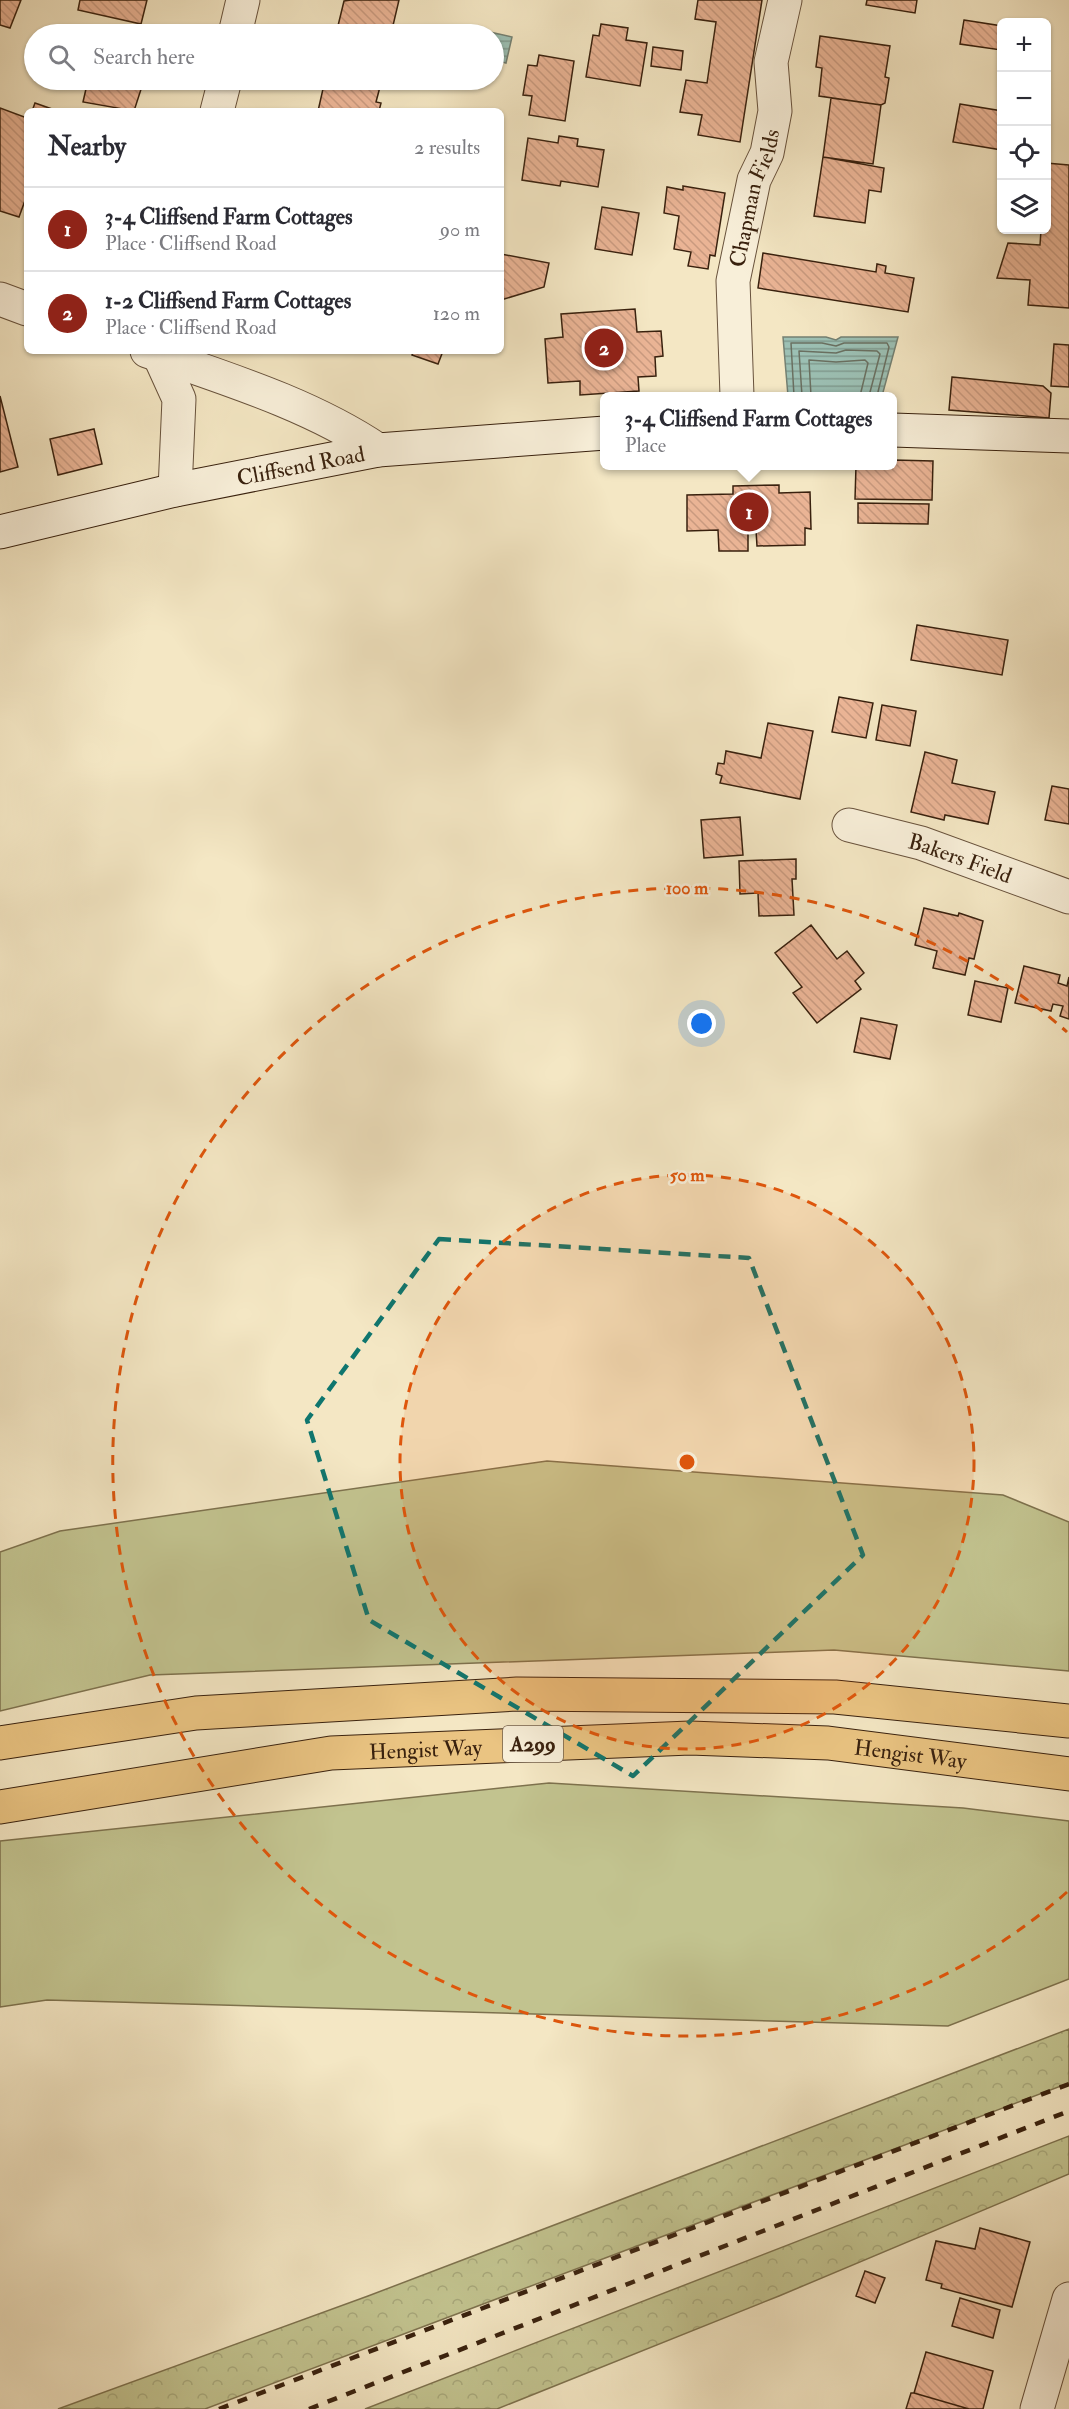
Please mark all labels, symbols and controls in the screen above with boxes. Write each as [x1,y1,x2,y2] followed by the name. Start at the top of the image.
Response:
[997,18,1051,234] map controls
[997,18,1051,72] button: +
[24,24,504,90] search box
[45,41,78,74] icon: search
[93,43,195,71] text: Search here
[997,72,1051,126] button: −
[997,126,1051,180] button: locate
[723,127,786,270] street label: Chapman Fields
[48,131,126,163] text: Nearby
[414,135,480,160] text: 2 results
[997,180,1051,234] button: layers
[105,203,353,231] text: 3-4 Cliffsend Farm Cottages
[64,217,71,242] text: 1
[440,217,480,242] text: 90 m
[105,231,277,256] text: Place · Cliffsend Road
[105,287,351,315] text: 1-2 Cliffsend Farm Cottages
[62,301,73,326] text: 2
[433,301,480,326] text: 120 m
[105,315,277,340] text: Place · Cliffsend Road
[584,326,624,370] pin: 2
[600,392,897,470] popup
[625,405,872,433] text: 3-4 Cliffsend Farm Cottages
[625,433,666,458] text: Place
[234,440,367,493] street label: Cliffsend Road
[730,490,768,534] pin: 1
[905,827,1016,890] street label: Bakers Field
[666,877,709,900] text: 100 m
[687,1009,716,1038] your location
[670,1164,705,1187] text: 50 m
[677,1452,697,1472] centre of rings
[503,1726,563,1762] road number: A299
[852,1733,969,1776] street label: Hengist Way
[368,1734,483,1766] street label: Hengist Way

